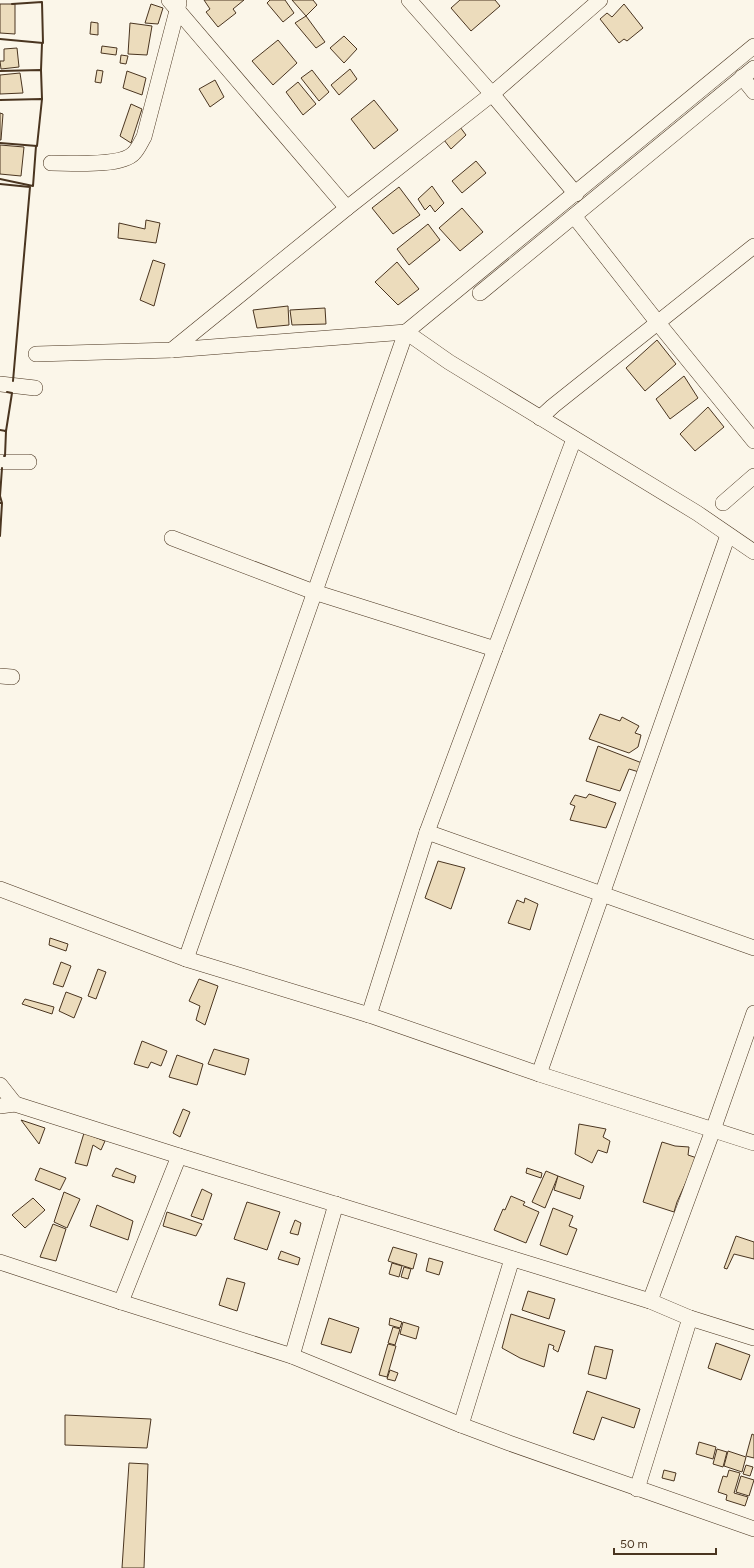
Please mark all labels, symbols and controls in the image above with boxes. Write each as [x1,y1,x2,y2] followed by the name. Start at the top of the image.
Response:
[614,1530,716,1556] scale bar
[620,1537,648,1551] text: 50 m

